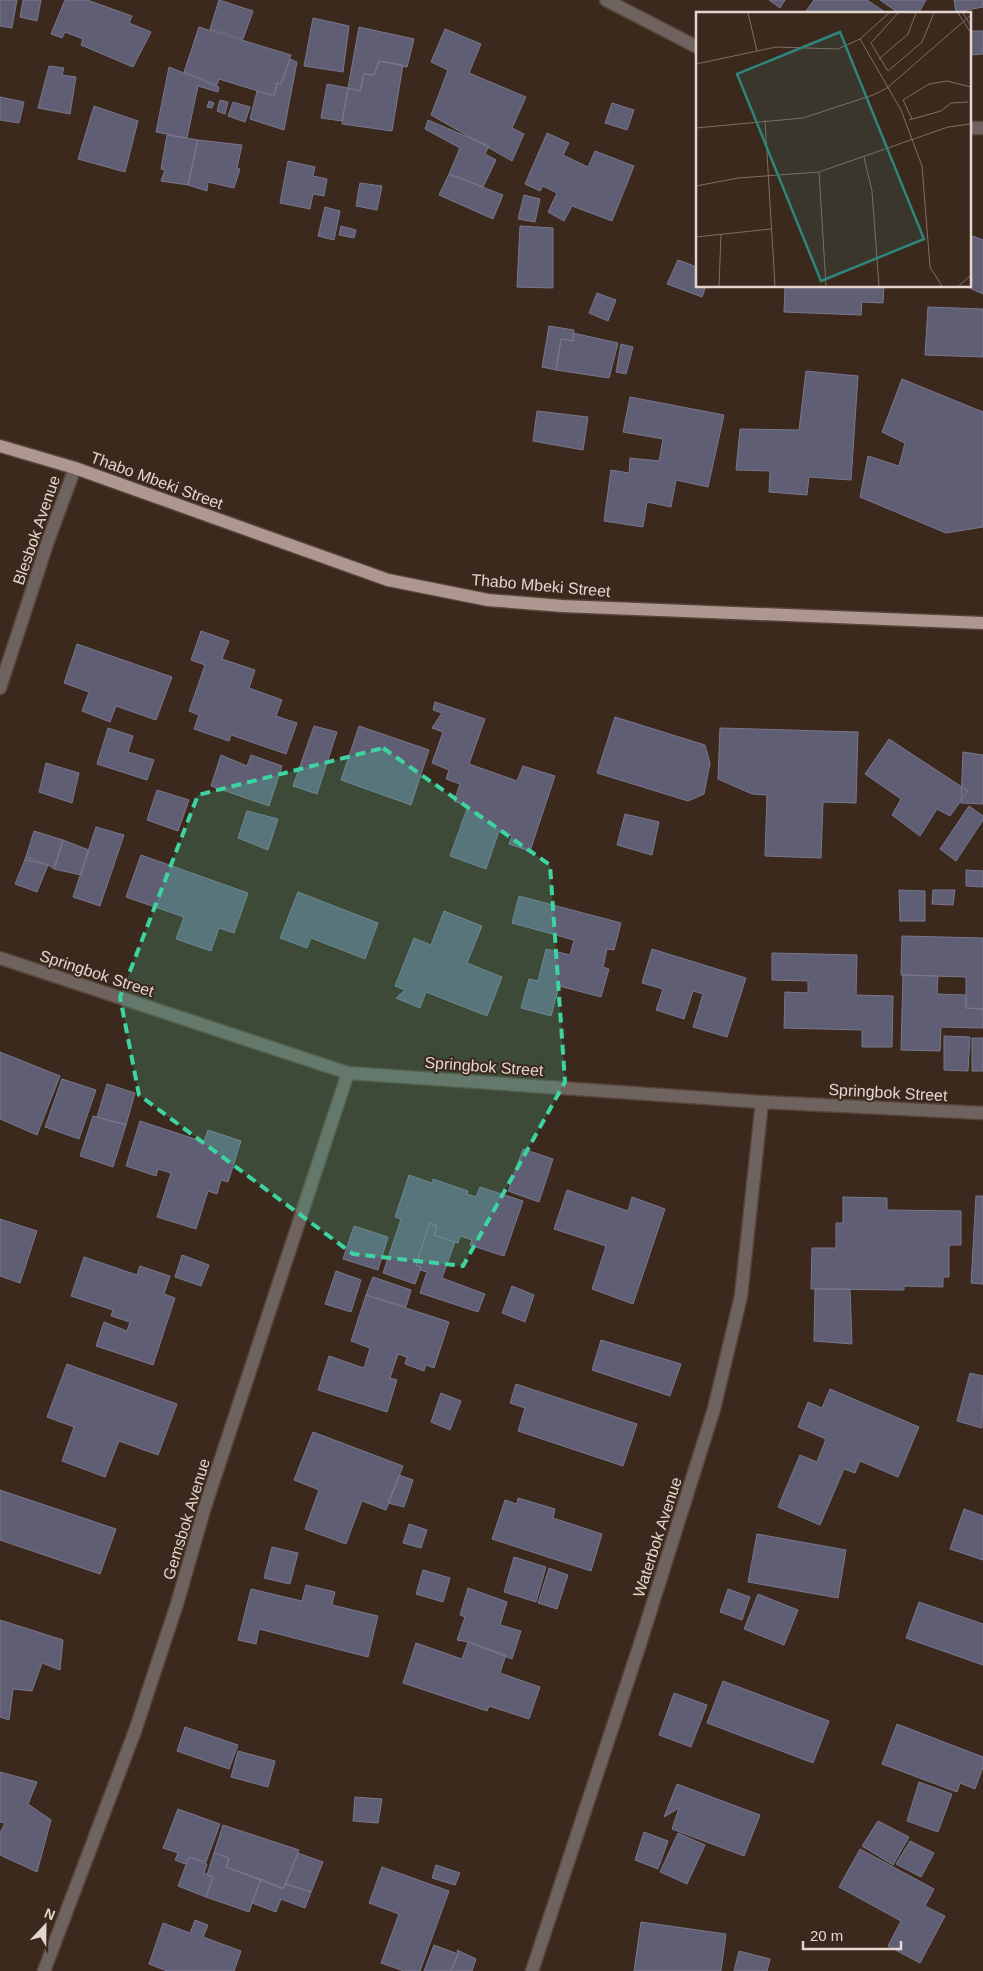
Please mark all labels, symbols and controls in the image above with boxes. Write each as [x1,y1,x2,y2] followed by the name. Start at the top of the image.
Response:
[696,12,970,288] inset map
[88,449,226,513] street label: Thabo Mbeki Street
[10,473,63,587] street label: Blesbok Avenue
[471,571,612,600] street label: Thabo Mbeki Street
[38,947,157,1000] street label: Springbok Street
[424,1054,545,1079] street label: Springbok Street
[828,1081,948,1104] street label: Springbok Street
[160,1456,213,1582] street label: Gemsbok Avenue
[630,1475,685,1599] street label: Waterbok Avenue
[20,1901,70,1951] north arrow
[42,1905,58,1923] text: N
[803,1918,900,1950] scale bar
[810,1927,843,1944] text: 20 m

